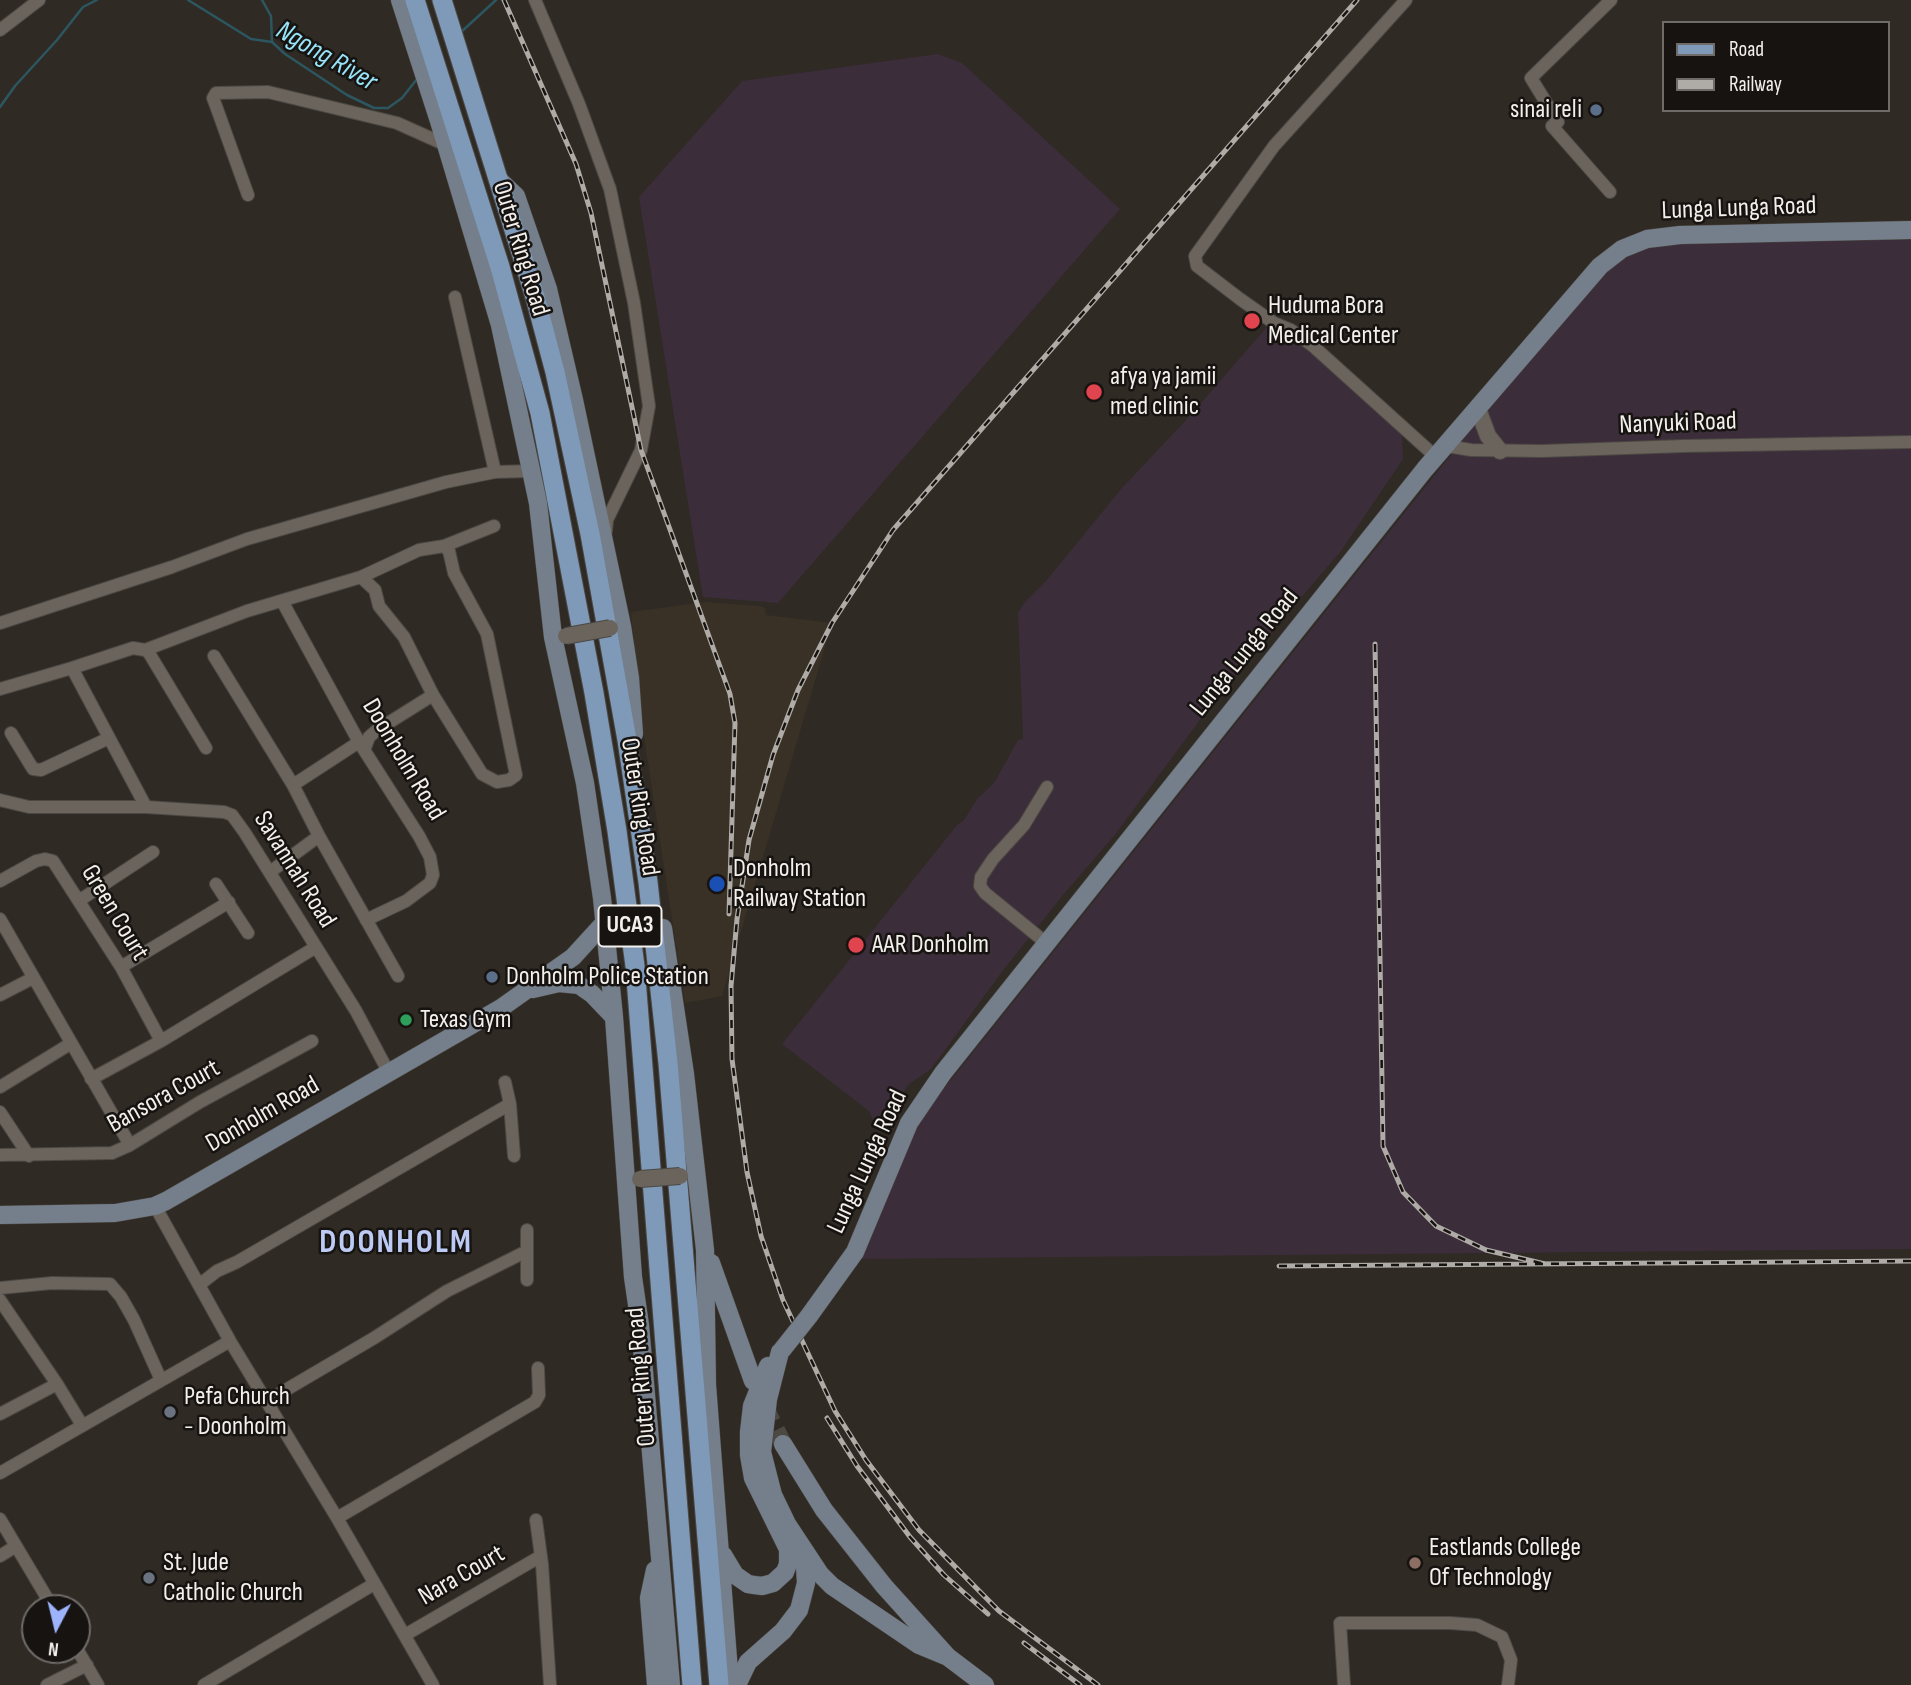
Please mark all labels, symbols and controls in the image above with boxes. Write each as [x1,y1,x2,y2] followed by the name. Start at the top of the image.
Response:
[269,15,383,99] water label: Ngong River
[1662,21,1890,112] legend
[1729,37,1764,62] text: Road
[1729,72,1782,97] text: Railway
[1510,94,1582,126] place label: sinai reli
[1588,102,1604,118] marker: sinai reli
[485,178,555,320] street label: Outer Ring Road
[1661,191,1817,227] street label: Lunga Lunga Road
[1268,290,1398,352] place label: Huduma Bora Medical Center
[1242,311,1262,331] marker: Huduma Bora Medical Center
[1110,361,1216,422] place label: afya ya jamii med clinic
[1084,382,1104,402] marker: afya ya jamii med clinic
[1619,406,1737,442] street label: Nanyuki Road
[1184,583,1306,723] street label: Lunga Lunga Road
[355,694,451,826] street label: Doonholm Road
[613,736,665,878] street label: Outer Ring Road
[246,806,342,934] street label: Savannah Road
[733,853,866,914] place label: Donholm Railway Station
[73,860,155,966] street label: Green Court
[707,874,727,894] marker: Donholm Railway Station
[598,906,662,946] road number: UCA3
[872,929,989,961] place label: AAR Donholm
[846,935,866,955] marker: AAR Donholm
[506,961,709,993] place label: Donholm Police Station
[484,969,500,985] marker: Donholm Police Station
[420,1004,511,1036] place label: Texas Gym
[398,1012,414,1028] marker: Texas Gym
[102,1053,226,1141] street label: Bansora Court
[201,1070,325,1160] street label: Donholm Road
[821,1085,915,1239] street label: Lunga Lunga Road
[320,1224,472,1264] district label: DOONHOLM
[620,1306,664,1448] street label: Outer Ring Road
[184,1381,290,1442] place label: Pefa Church - Doonholm
[162,1404,178,1420] marker: Pefa Church - Doonholm
[1429,1532,1581,1594] place label: Eastlands College Of Technology
[413,1539,511,1613] street label: Nara Court
[163,1547,303,1608] place label: St. Jude Catholic Church
[1407,1555,1423,1571] marker: Eastlands College Of Technology
[141,1570,157,1586] marker: St. Jude Catholic Church
[21,1594,91,1664] north arrow
[47,1636,60,1660] text: N

